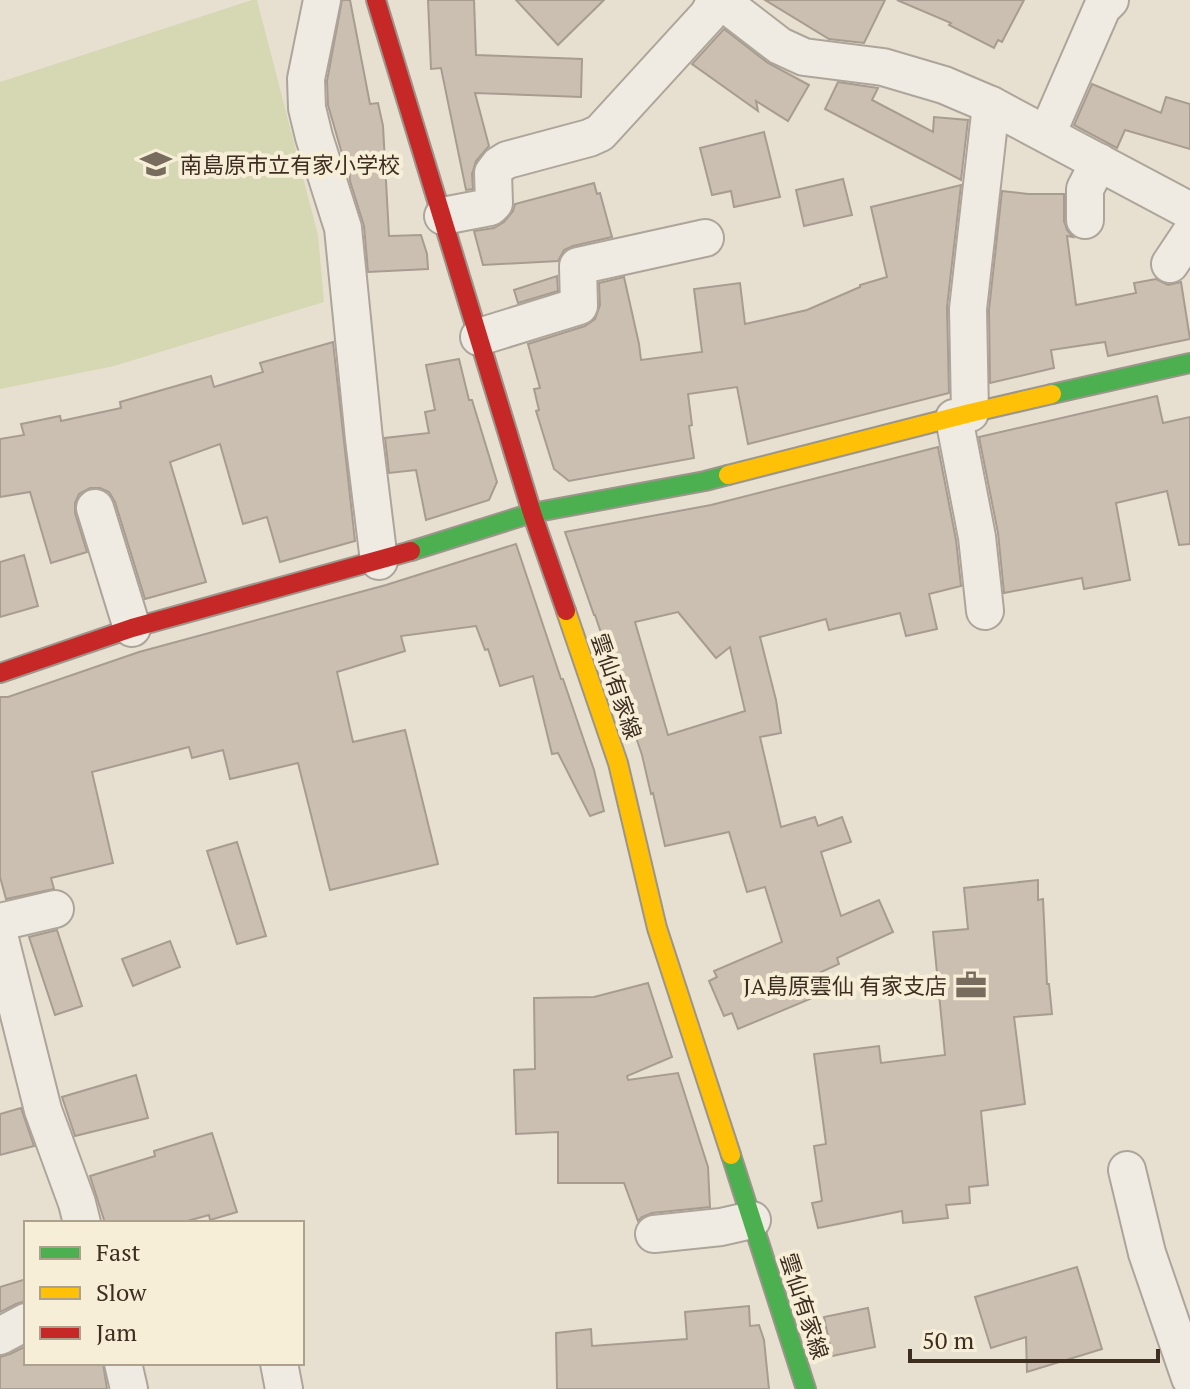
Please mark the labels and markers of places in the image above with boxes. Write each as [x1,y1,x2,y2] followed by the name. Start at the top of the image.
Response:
[139,147,173,181] school or university icon: 南島原市立有家小学校
[180,150,400,179] place label: 南島原市立有家小学校
[954,968,988,1002] office icon: JA島原雲仙 有家支店
[743,971,947,1000] place label: JA島原雲仙 有家支店

